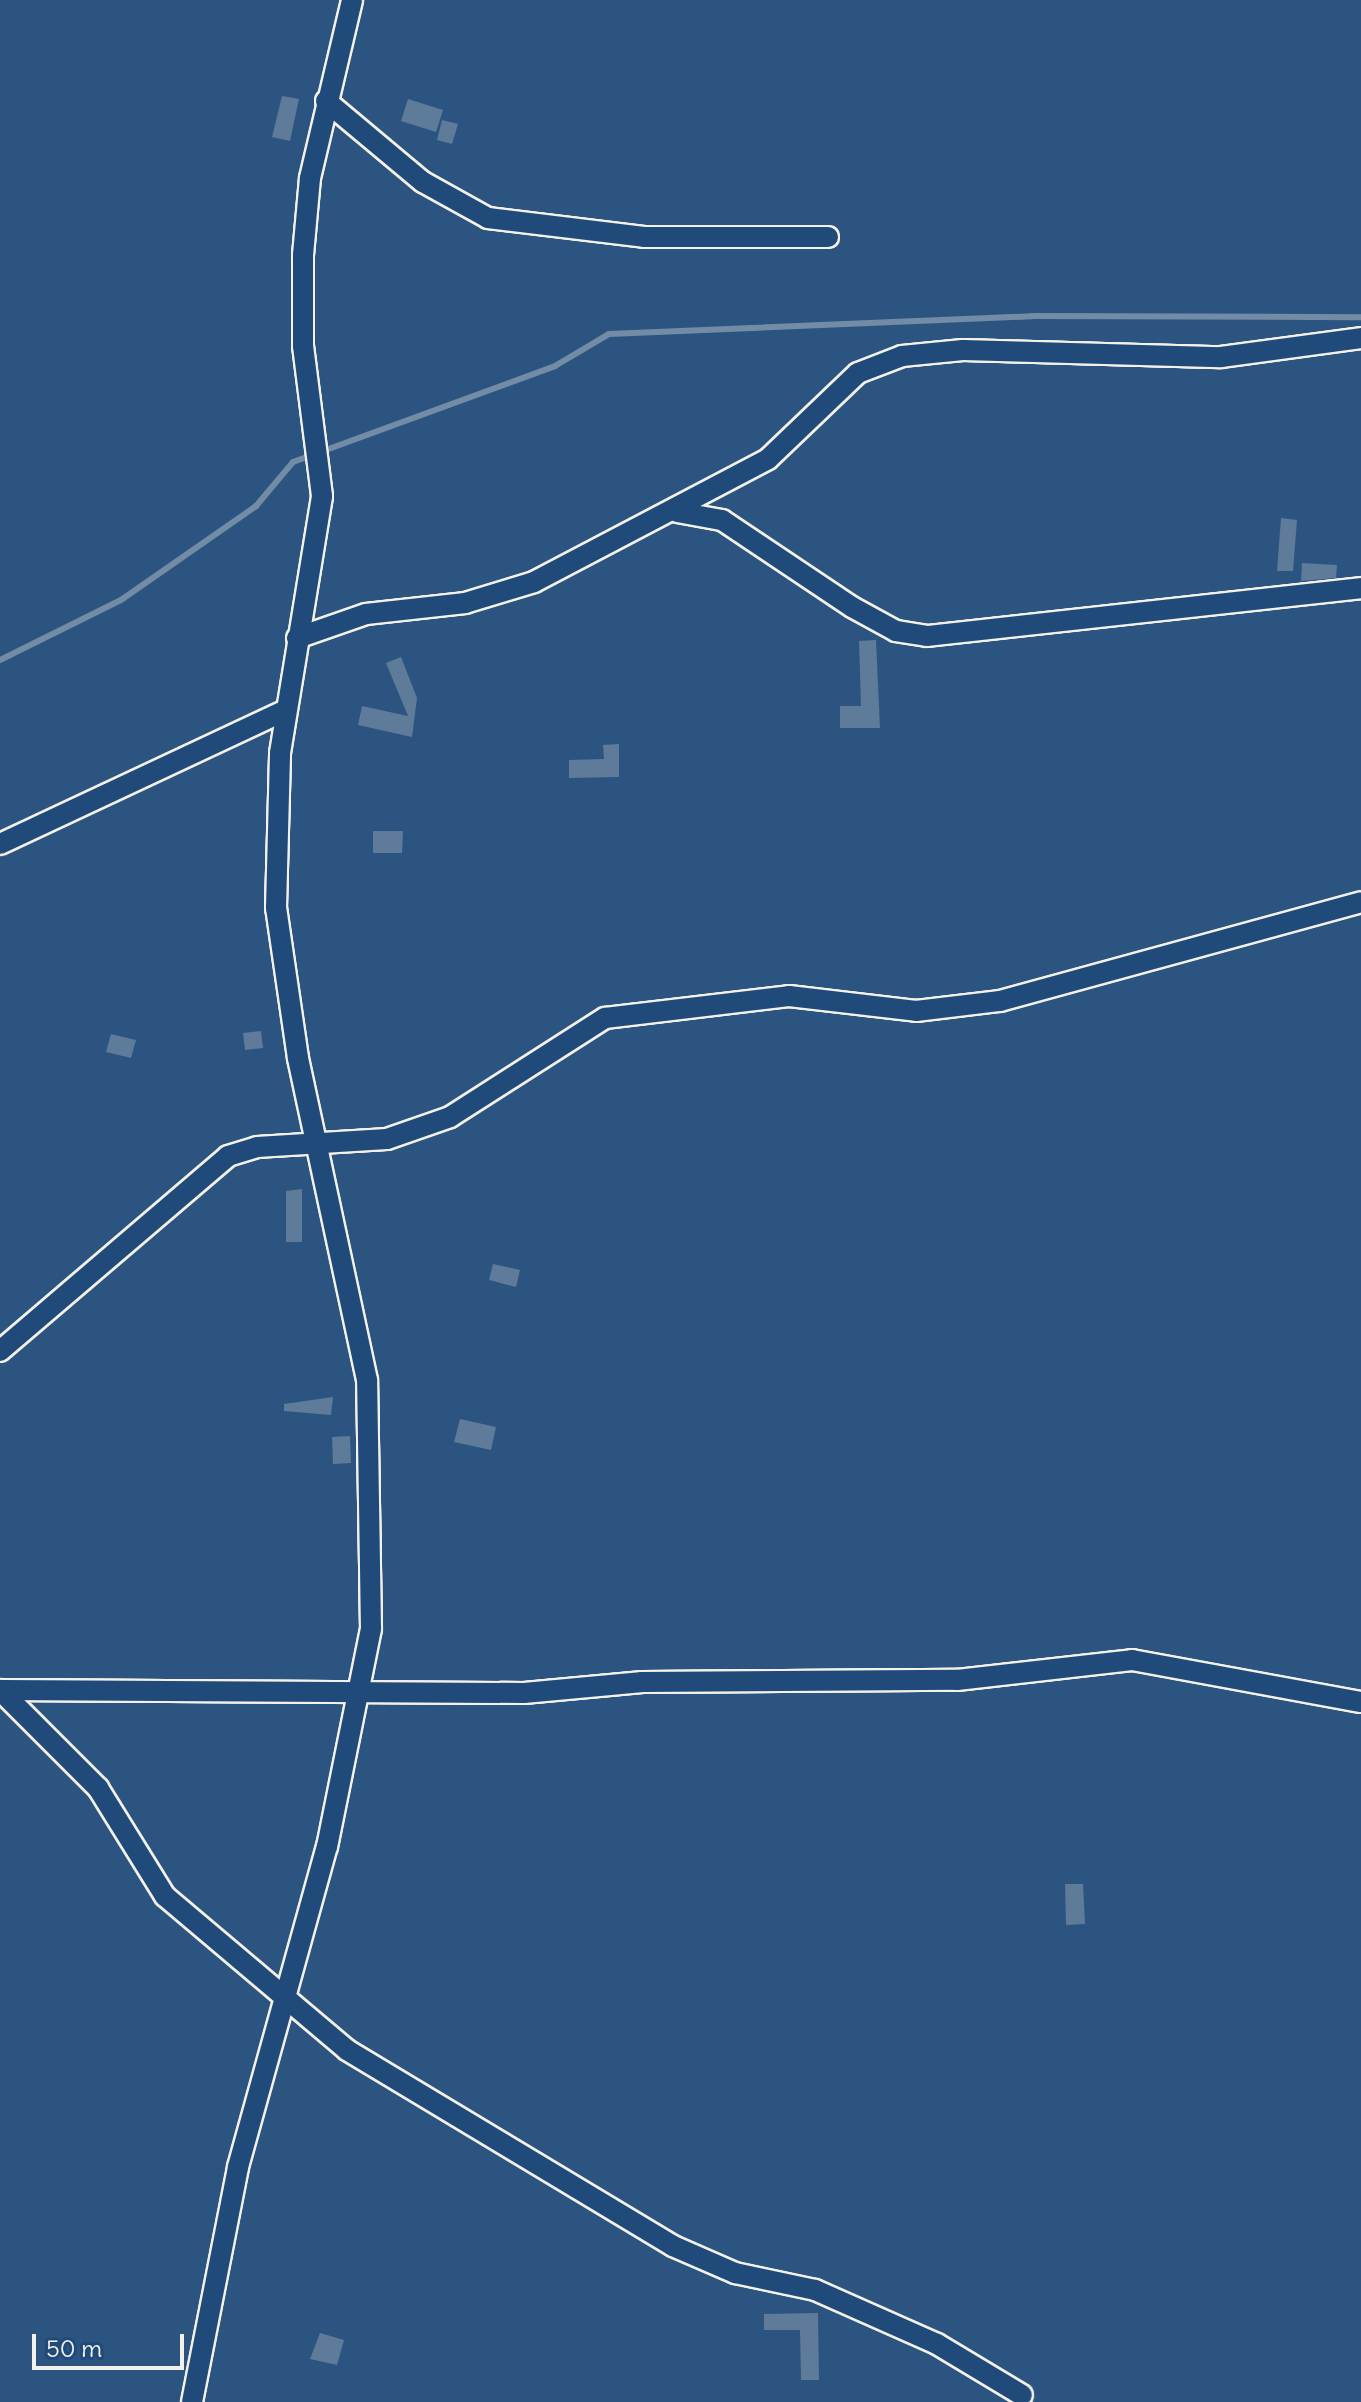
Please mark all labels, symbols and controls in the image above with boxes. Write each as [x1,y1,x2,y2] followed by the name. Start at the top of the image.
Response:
[36,2318,188,2368] scale bar
[46,2333,102,2363] text: 50 m

